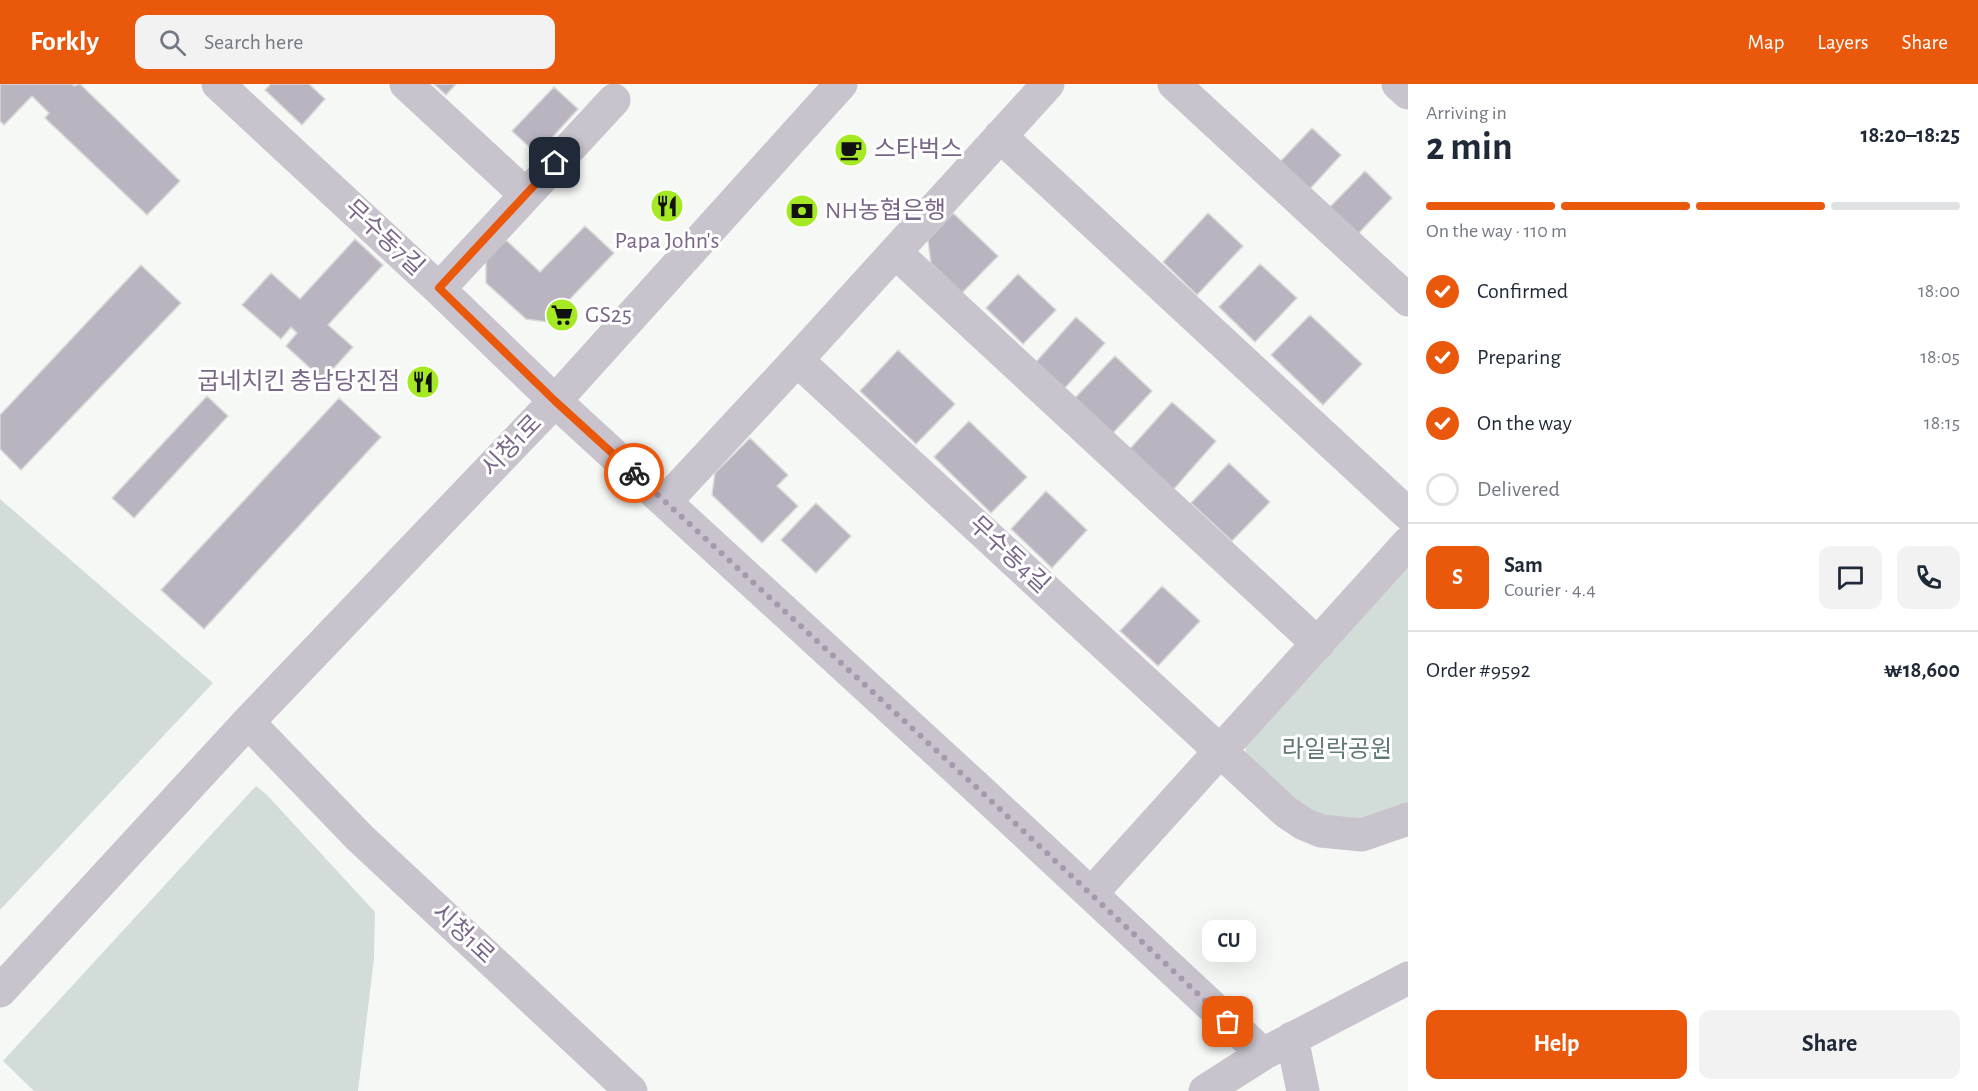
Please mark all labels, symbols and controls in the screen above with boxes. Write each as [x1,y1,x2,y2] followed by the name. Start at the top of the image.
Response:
[135,15,555,69] search box
[156,26,189,59] icon: search
[30,28,99,56] text: Forkly
[204,31,303,53] text: Search here
[1748,32,1784,53] text: Map
[1817,32,1868,53] text: Layers
[1901,32,1948,53] text: Share
[1426,103,1507,123] text: Arriving in
[1861,124,1960,146] text: 18:20–18:25
[1426,128,1513,167] text: 2 min
[833,132,869,168] cafe icon: 스타벅스
[529,137,580,188] pin
[874,137,962,162] place label: 스타벅스
[538,146,571,179] icon: home
[649,188,685,224] restaurant icon: Papa John's
[784,193,820,229] bank icon: NH농협은행
[340,195,429,280] street label: 무수동7길
[825,197,946,223] place label: NH농협은행
[1426,221,1567,241] text: On the way · 110 m
[615,229,719,253] place label: Papa John's
[1426,275,1459,308] icon: check
[1477,280,1568,302] text: Confirmed
[1918,281,1960,301] text: 18:00
[544,297,580,333] supermarket icon: GS25
[585,303,632,327] place label: GS25
[1426,341,1459,374] icon: check
[1477,346,1561,368] text: Preparing
[1920,347,1960,367] text: 18:05
[405,364,441,400] restaurant icon: 굽네치킨 충남당진점
[197,368,400,394] place label: 굽네치킨 충남당진점
[1426,407,1459,440] icon: check
[477,410,547,481] street label: 시청1로
[1477,412,1572,434] text: On the way
[1924,413,1960,433] text: 18:15
[604,443,664,503] courier
[618,457,651,490] icon: bike
[1477,478,1560,500] text: Delivered
[964,511,1054,598] street label: 무수동4길
[1819,546,1882,609] button: chat
[1897,546,1960,609] button: phone
[1504,554,1543,576] text: Sam
[1452,566,1463,588] text: S
[1504,580,1596,600] text: Courier · 4.4
[1426,659,1531,681] text: Order #9592
[1884,659,1960,681] text: ₩18,600
[1282,737,1392,762] park label: 라일락공원
[428,899,499,968] street label: 시청1로
[1201,920,1255,962] callout: CU
[1217,931,1241,951] text: CU
[1202,996,1253,1047] pin
[1211,1005,1244,1038] icon: bag
[1426,1010,1687,1079] button: Help
[1699,1010,1960,1079] button: Share

